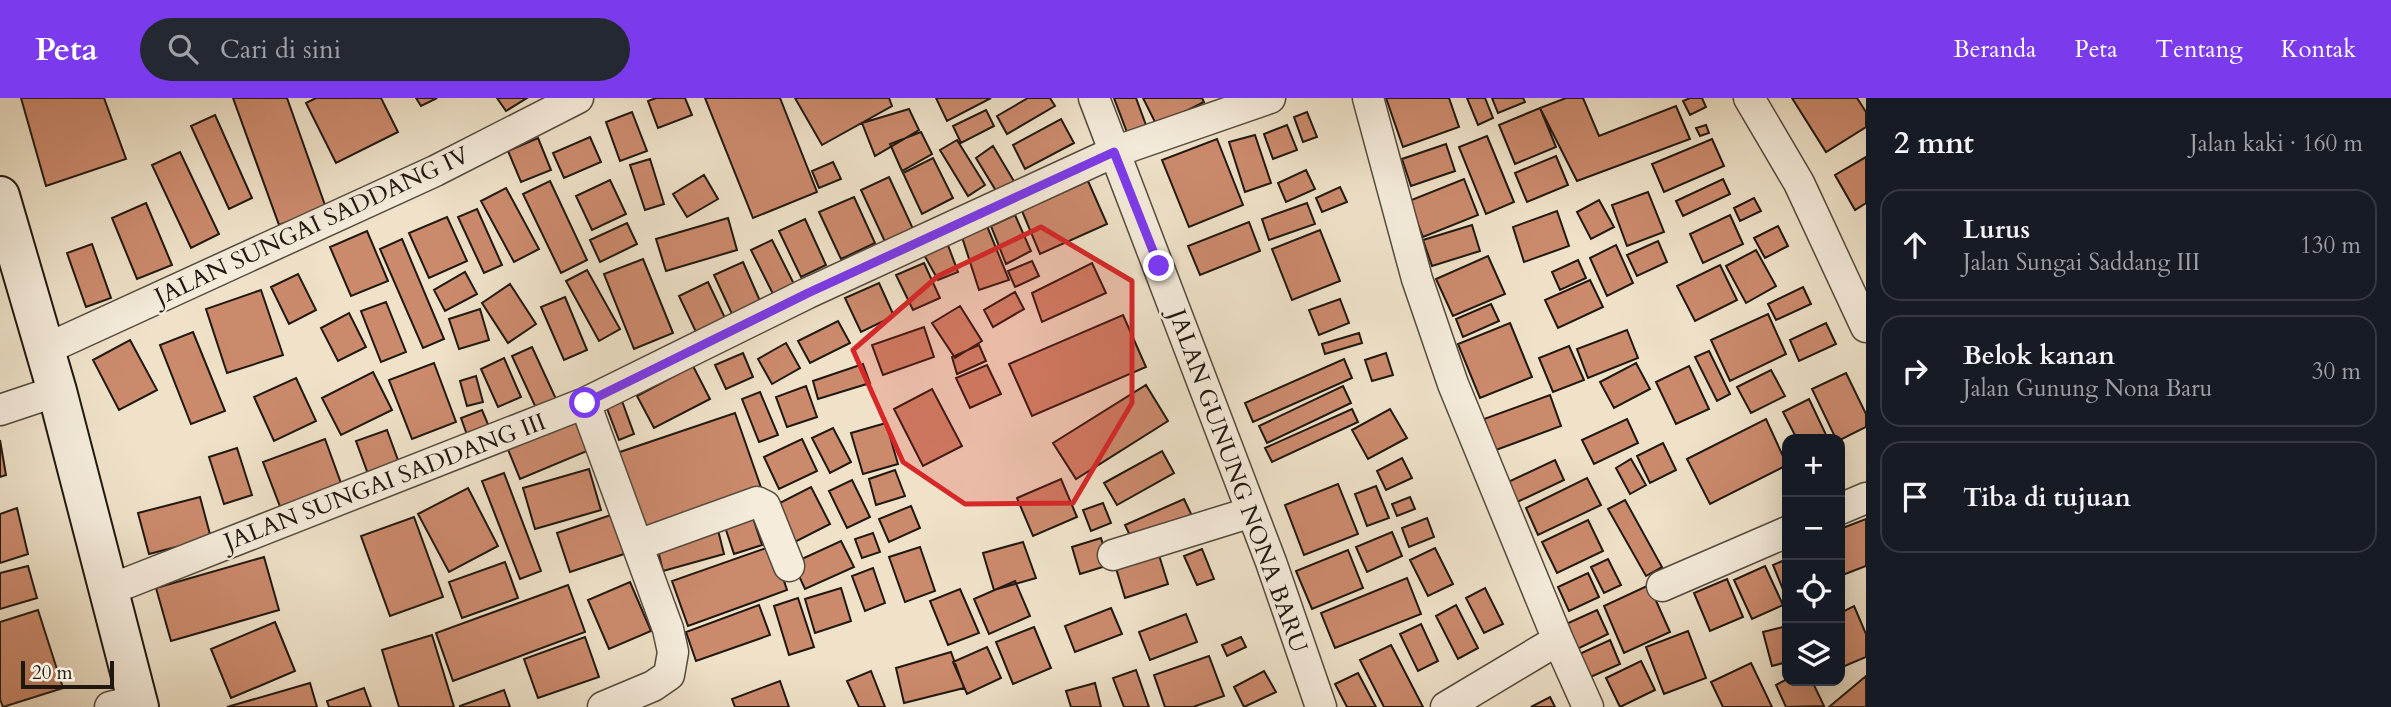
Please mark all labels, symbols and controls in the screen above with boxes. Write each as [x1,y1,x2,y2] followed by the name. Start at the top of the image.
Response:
[140,18,630,81] search box
[35,27,98,72] text: Peta
[164,30,202,68] icon: search
[220,32,341,67] text: Cari di sini
[1953,33,2036,66] text: Beranda
[2074,33,2118,66] text: Peta
[2156,33,2243,66] text: Tentang
[2281,33,2356,66] text: Kontak
[1894,123,1974,164] text: 2 mnt
[2190,128,2363,159] text: Jalan kaki · 160 m
[147,138,475,315] street label: JALAN SUNGAI SADDANG IV
[1963,212,2030,247] text: Lurus
[1896,226,1934,264] icon: ahead
[2300,230,2361,261] text: 130 m
[1963,247,2200,278] text: Jalan Sungai Saddang III
[1143,250,1174,281] route end
[1159,302,1316,658] street label: JALAN GUNUNG NONA BARU
[1963,338,2115,373] text: Belok kanan
[1896,352,1934,390] icon: right
[2312,356,2361,387] text: 30 m
[1963,373,2212,404] text: Jalan Gunung Nona Baru
[569,387,600,418] route start
[217,405,551,560] street label: JALAN SUNGAI SADDANG III
[1782,434,1845,686] map controls
[1782,434,1845,497] button: +
[1896,478,1934,516] icon: arrive
[1963,480,2131,515] text: Tiba di tujuan
[1782,497,1845,560] button: −
[1782,560,1845,623] button: locate
[1782,623,1845,686] button: layers
[21,658,114,690] scale bar
[32,660,73,686] text: 20 m

